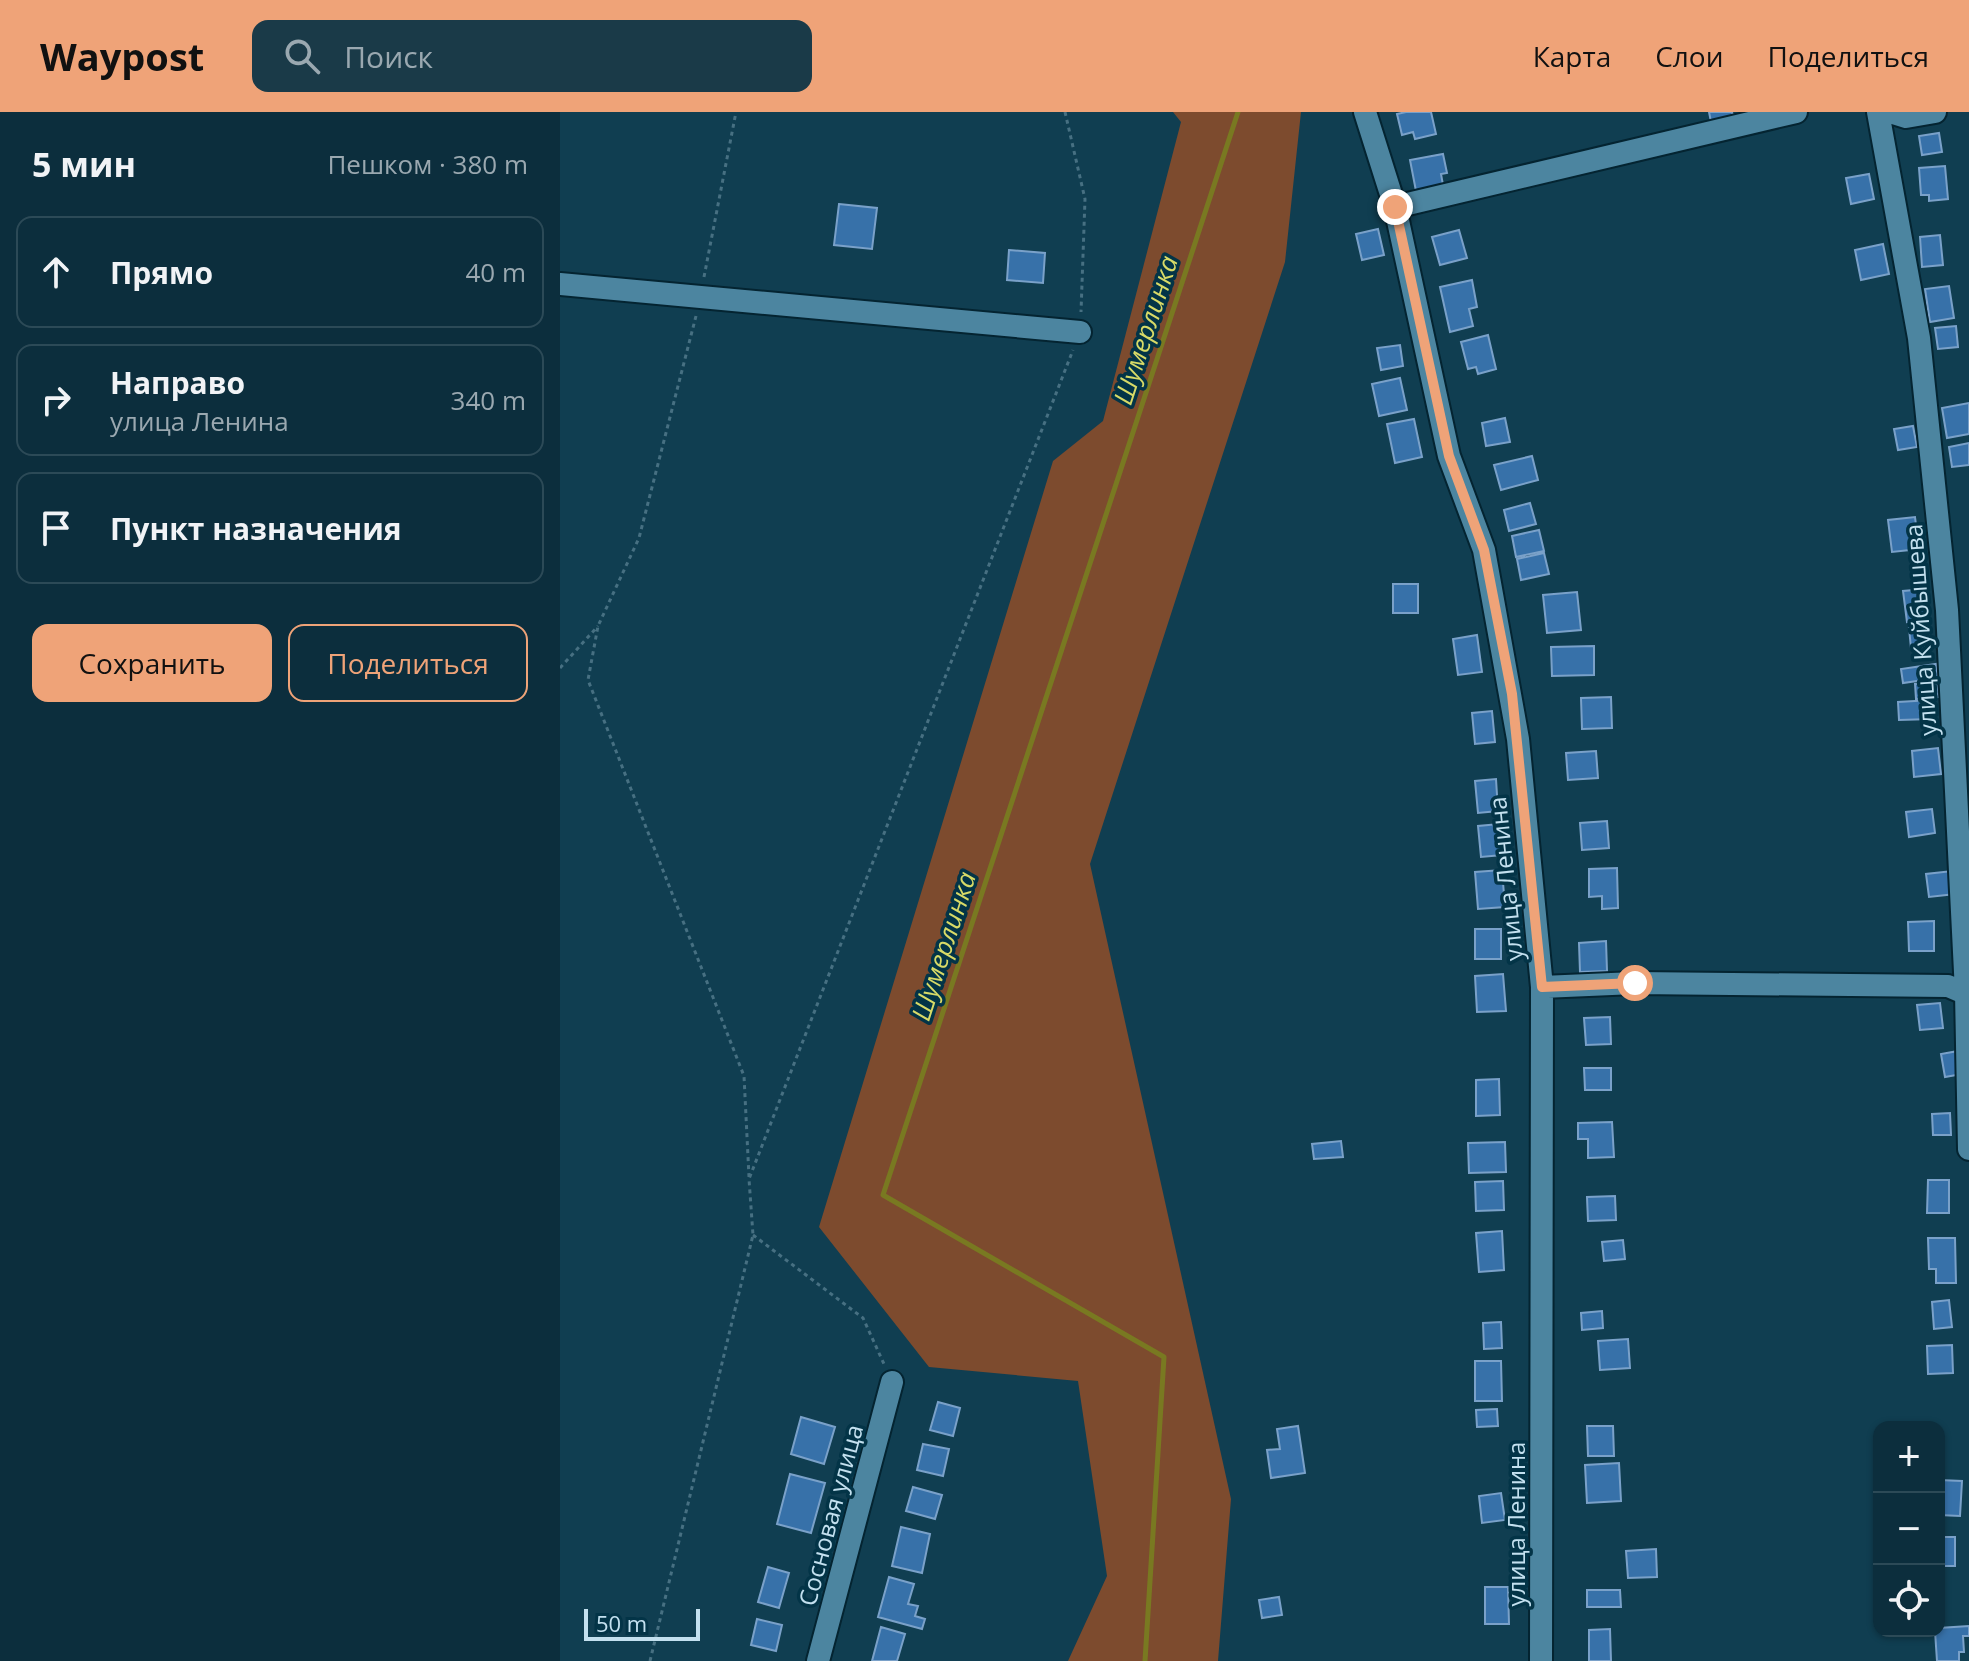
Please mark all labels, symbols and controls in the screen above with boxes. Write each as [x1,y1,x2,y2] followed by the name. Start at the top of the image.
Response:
[252,20,812,92] search box
[40,30,204,82] text: Waypost
[280,34,324,78] icon: search
[344,36,433,77] text: Поиск
[1533,37,1611,75] text: Карта
[1655,37,1724,75] text: Слои
[1768,37,1929,75] text: Поделиться
[32,141,136,187] text: 5 мин
[327,146,528,182] text: Пешком · 380 m
[1377,189,1413,225] route end
[34,250,78,294] icon: ahead
[1104,251,1186,409] water label: Шумерлинка
[110,252,213,293] text: Прямо
[465,254,526,290] text: 40 m
[110,362,245,403] text: Направо
[34,378,78,422] icon: right
[451,382,526,418] text: 340 m
[110,403,289,439] text: улица Ленина
[34,506,78,550] icon: arrive
[110,508,402,549] text: Пункт назначения
[1896,523,1944,737] street label: улица Куйбышева
[32,624,272,702] button: Сохранить
[288,624,528,702] button: Поделиться
[1480,795,1530,963] street label: улица Ленина
[902,867,984,1025] water label: Шумерлинка
[1617,965,1653,1001] route start
[790,1421,870,1609] street label: Сосновая улица
[1873,1421,1945,1637] map controls
[1873,1421,1945,1493] button: +
[1499,1442,1532,1606] street label: улица Ленина
[1873,1493,1945,1565] button: −
[1873,1565,1945,1637] button: locate
[584,1605,700,1641] scale bar
[596,1608,647,1638] text: 50 m

